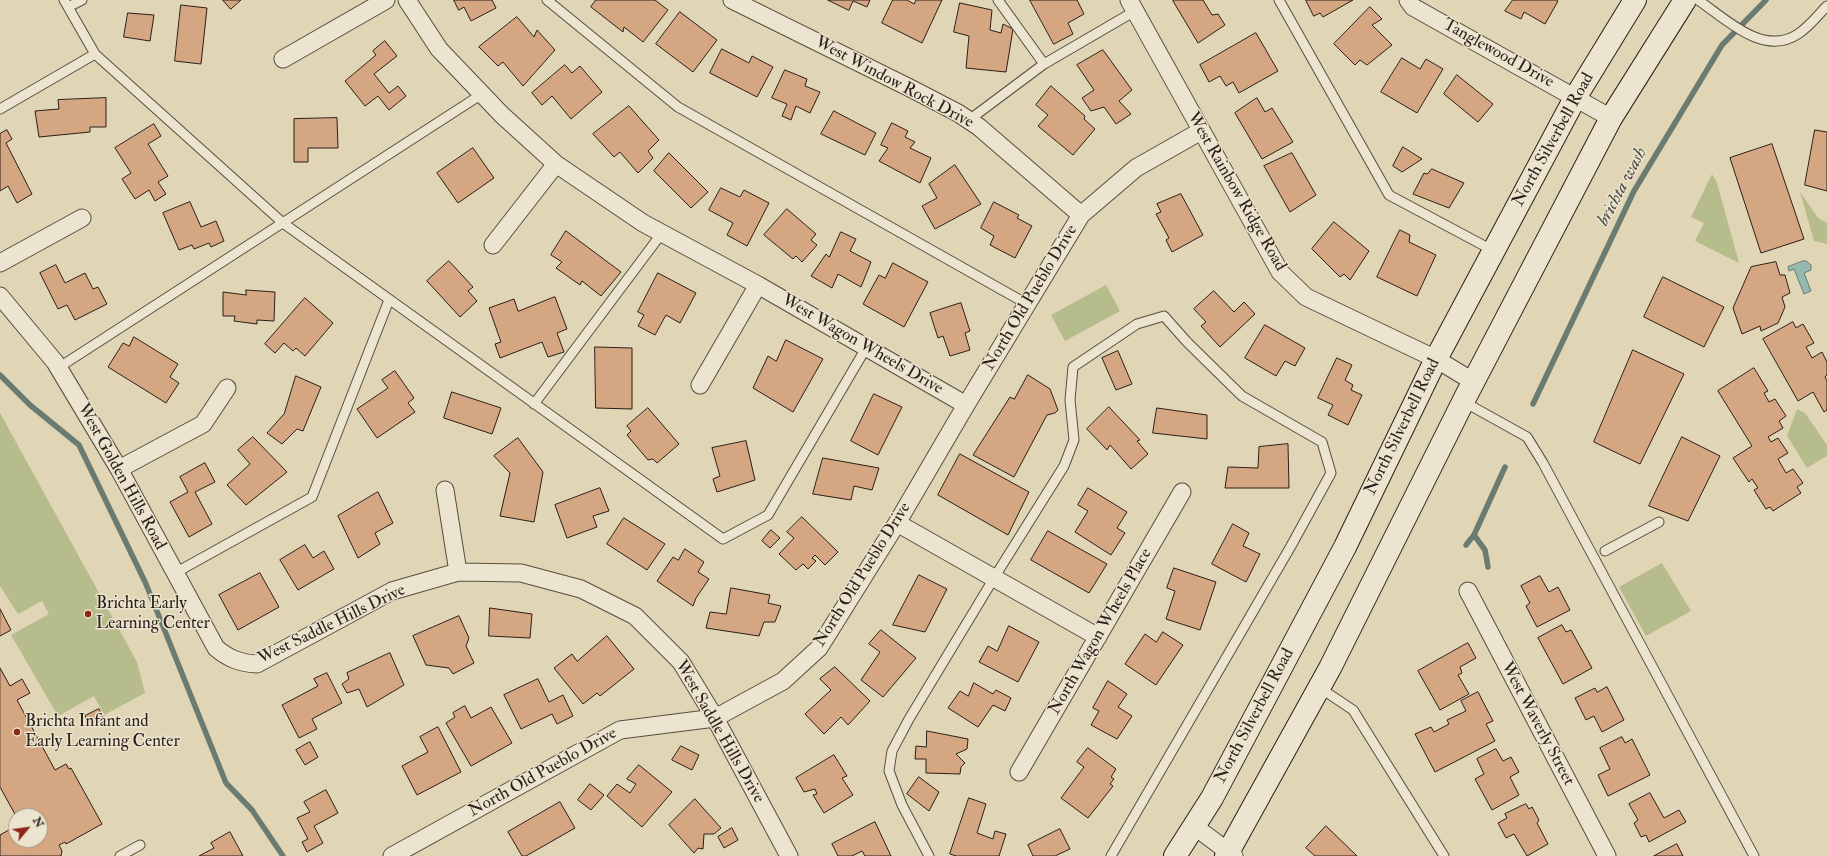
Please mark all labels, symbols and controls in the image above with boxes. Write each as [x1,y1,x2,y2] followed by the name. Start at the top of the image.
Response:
[1439,15,1557,93] street label: Tanglewood Drive
[811,33,977,133] street label: West Window Rock Drive
[1509,70,1599,210] street label: North Silverbell Road
[1182,109,1290,275] street label: West Rainbow Ridge Road
[1593,144,1653,230] water label: brichta wash
[979,221,1083,375] street label: North Old Pueblo Drive
[778,290,946,400] street label: West Wagon Wheels Drive
[1361,355,1445,499] street label: North Silverbell Road
[72,400,170,554] street label: West Golden Hills Road
[810,499,916,651] street label: North Old Pueblo Drive
[1045,545,1157,719] street label: North Wagon Wheels Place
[255,580,409,670] street label: West Saddle Hills Drive
[96,594,210,634] place label: Brichta Early Learning Center
[83,609,93,619] marker: Brichta Early Learning Center
[1211,645,1299,787] street label: North Silverbell Road
[670,657,768,807] street label: West Saddle Hills Drive
[1496,659,1578,789] street label: West Waverly Street
[25,712,180,752] place label: Brichta Infant and Early Learning Center
[465,724,621,822] street label: North Old Pueblo Drive
[12,727,22,737] marker: Brichta Infant and Early Learning Center
[8,808,48,848] north arrow
[30,815,46,830] text: N

